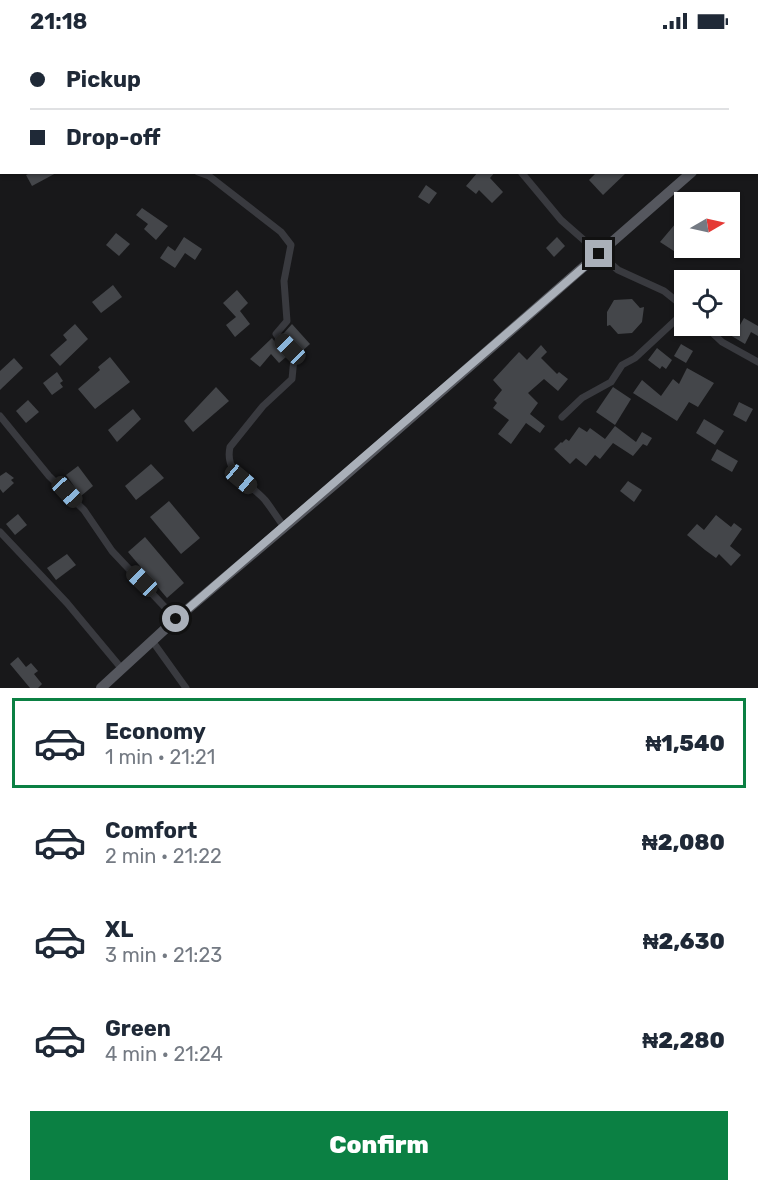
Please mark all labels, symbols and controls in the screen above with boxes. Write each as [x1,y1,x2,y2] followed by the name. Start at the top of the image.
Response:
[30,8,88,35] text: 21:18
[66,66,141,93] text: Pickup
[66,124,161,151] text: Drop-off
[674,192,740,258] north arrow
[674,192,740,336] map controls
[585,240,612,267] route end
[674,270,740,336] button: locate
[271,330,309,368] car
[221,461,261,497] car
[48,473,86,511] car
[123,562,161,600] car
[162,605,189,632] route start
[33,716,87,770] icon: car
[105,718,206,745] text: Economy
[645,730,725,757] text: ₦1,540
[105,745,215,769] text: 1 min · 21:21
[33,815,87,869] icon: car
[105,817,197,844] text: Comfort
[642,829,725,856] text: ₦2,080
[105,844,222,868] text: 2 min · 21:22
[33,914,87,968] icon: car
[105,916,133,943] text: XL
[643,928,725,955] text: ₦2,630
[105,943,222,967] text: 3 min · 21:23
[33,1013,87,1067] icon: car
[105,1015,171,1042] text: Green
[642,1027,725,1054] text: ₦2,280
[105,1042,223,1066] text: 4 min · 21:24
[30,1111,728,1180] button: Confirm

